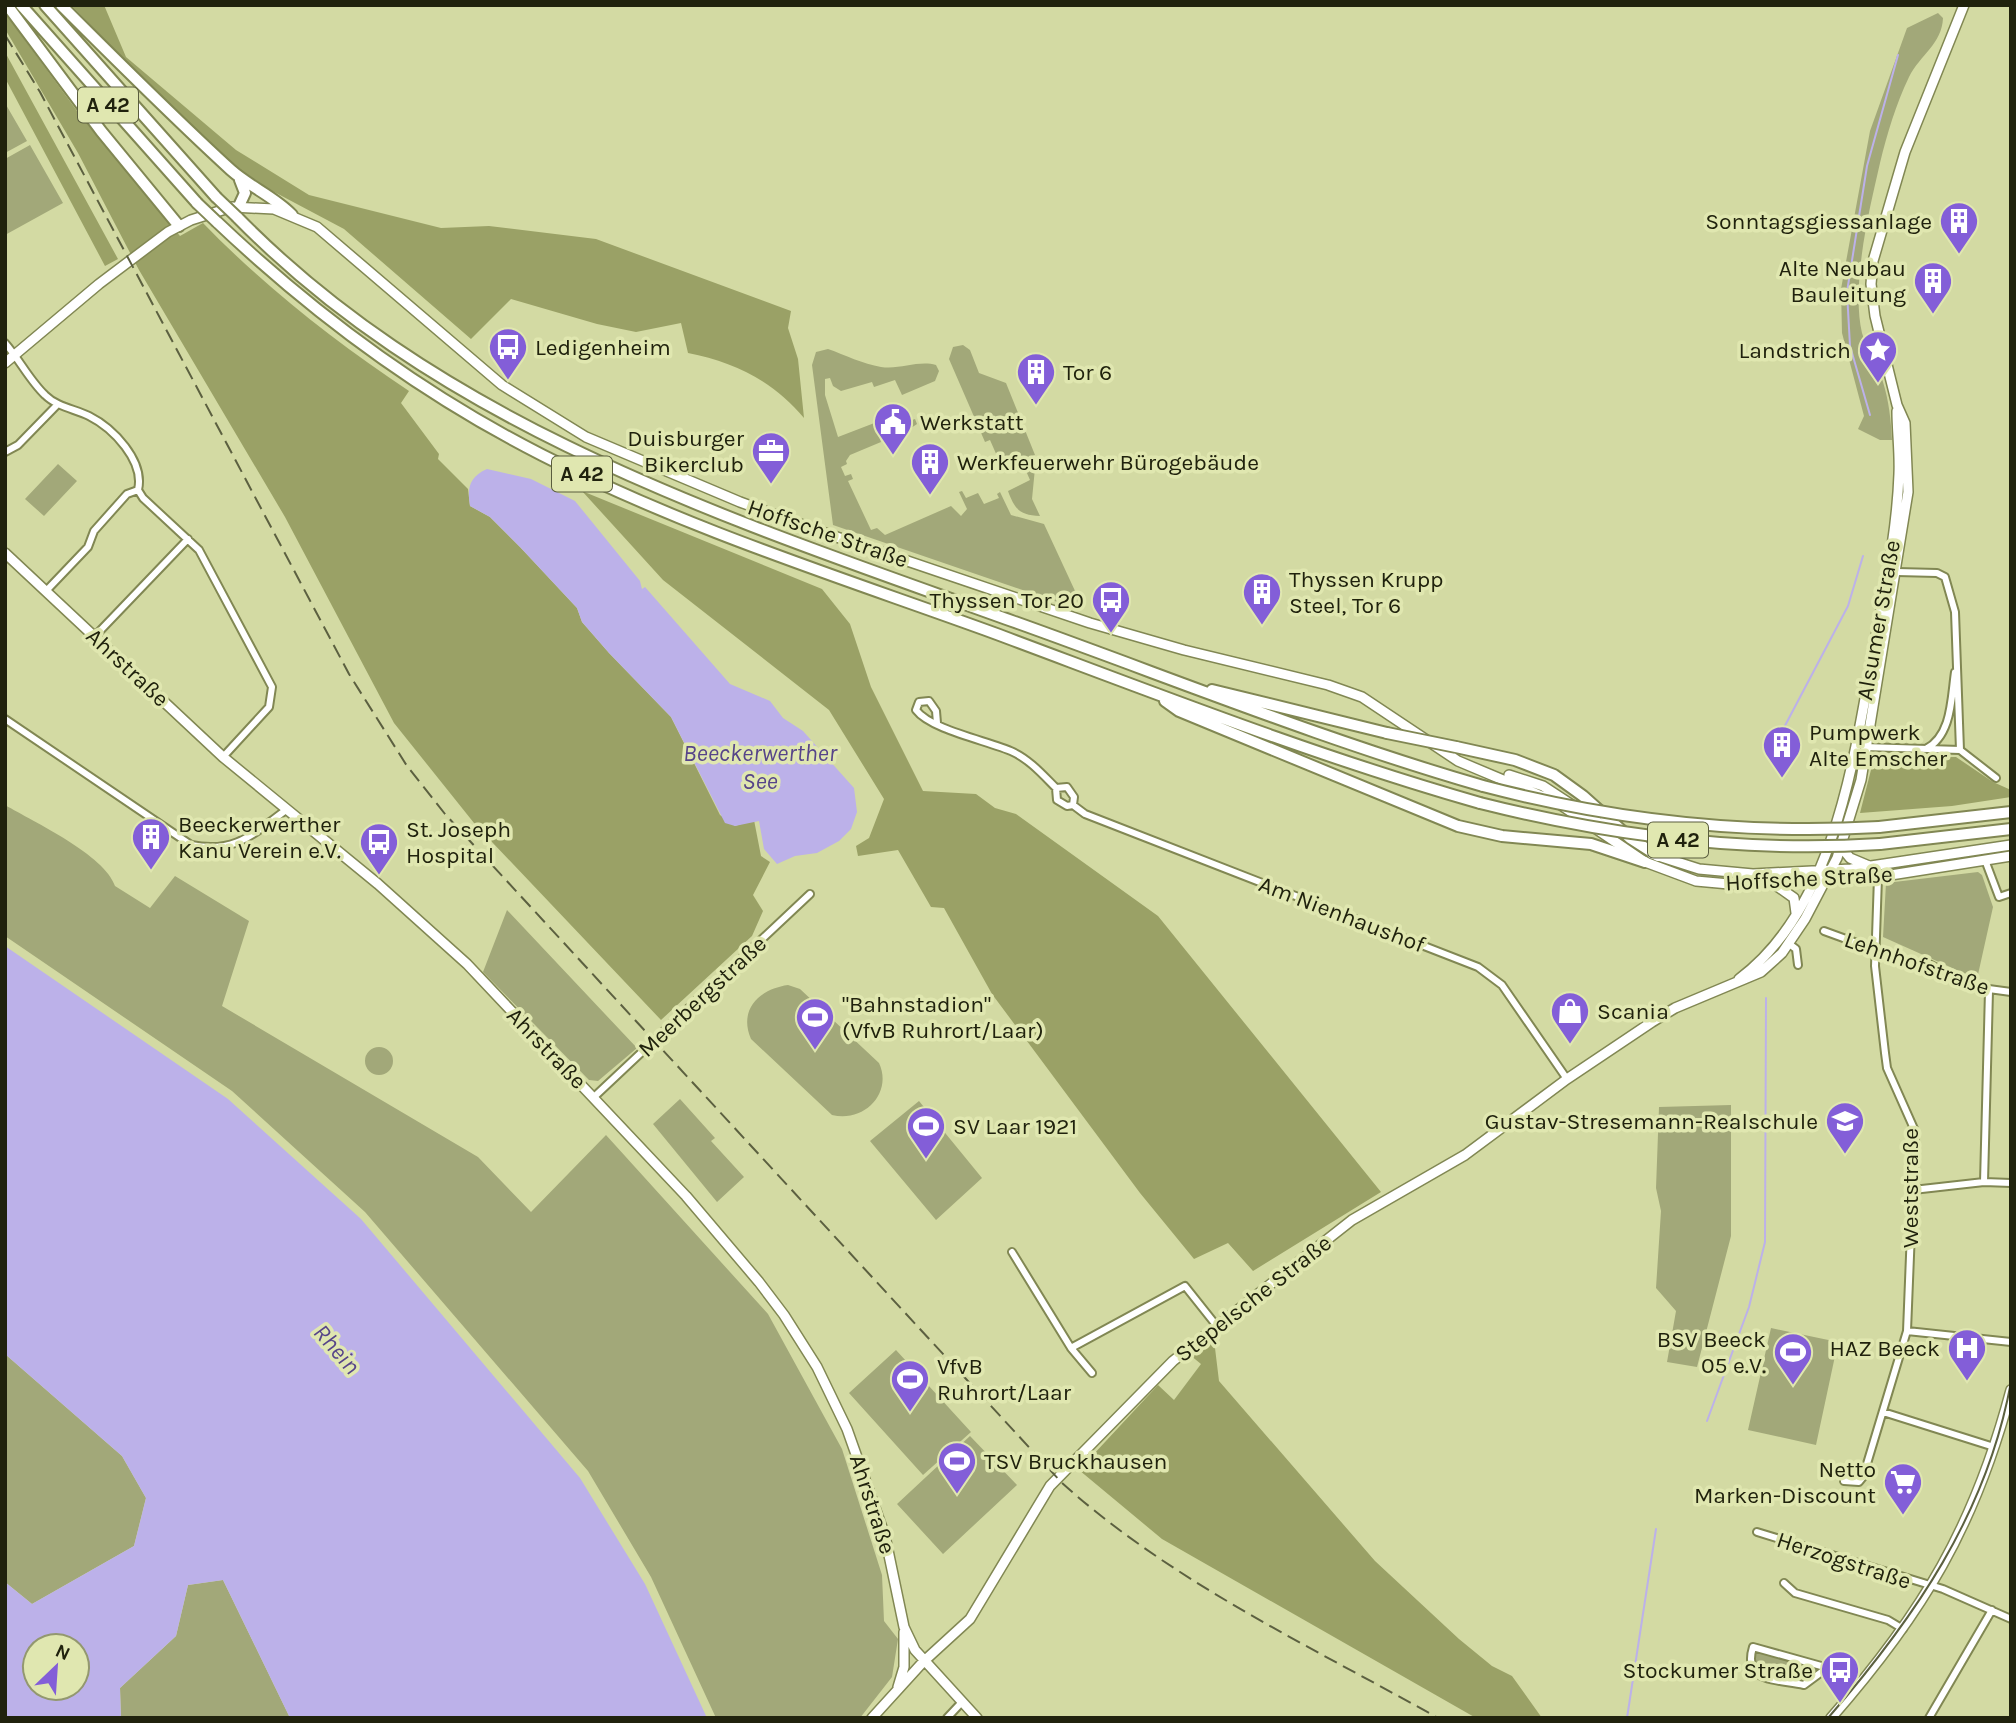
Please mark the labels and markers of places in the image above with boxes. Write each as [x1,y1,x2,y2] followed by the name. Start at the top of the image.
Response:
[1938,200,1980,255] building icon: Sonntagsgiessanlage
[1705,208,1932,235] place label: Sonntagsgiessanlage
[1779,255,1906,308] place label: Alte Neubau Bauleitung
[1912,260,1954,315] building icon: Alte Neubau Bauleitung
[487,326,529,381] bus stop icon: Ledigenheim
[1857,329,1899,384] place icon: Landstrich
[535,334,671,361] place label: Ledigenheim
[1738,337,1851,364] place label: Landstrich
[1015,351,1057,406] building icon: Tor 6
[1063,359,1112,386] place label: Tor 6
[872,401,914,456] public building icon: Werkstatt
[920,409,1024,436] place label: Werkstatt
[627,425,745,478] place label: Duisburger Bikerclub
[750,430,792,485] office icon: Duisburger Bikerclub
[909,441,951,496] building icon: Werkfeuerwehr Bürogebäude
[957,449,1259,476] place label: Werkfeuerwehr Bürogebäude
[1289,566,1444,619] place label: Thyssen Krupp Steel, Tor 6
[1241,571,1283,626] building icon: Thyssen Krupp Steel, Tor 6
[1090,579,1132,634] bus stop icon: Thyssen Tor 20
[930,587,1084,614] place label: Thyssen Tor 20
[1809,719,1948,772] place label: Pumpwerk Alte Emscher
[1761,724,1803,779] building icon: Pumpwerk Alte Emscher
[178,811,341,864] place label: Beeckerwerther Kanu Verein e.V.
[130,816,172,871] building icon: Beeckerwerther Kanu Verein e.V.
[406,816,511,869] place label: St. Joseph Hospital
[358,821,400,876] bus stop icon: St. Joseph Hospital
[1549,990,1591,1045] shop icon: Scania
[842,991,1044,1044] place label: "Bahnstadion" (VfvB Ruhrort/Laar)
[794,996,836,1051] sports icon: "Bahnstadion" (VfvB Ruhrort/Laar)
[1597,998,1669,1025] place label: Scania
[1824,1100,1866,1155] school or university icon: Gustav-Stresemann-Realschule
[905,1105,947,1160] sports icon: SV Laar 1921
[1485,1108,1818,1135] place label: Gustav-Stresemann-Realschule
[953,1113,1077,1140] place label: SV Laar 1921
[1657,1326,1766,1379] place label: BSV Beeck 05 e.V.
[1946,1327,1988,1382] hospital icon: HAZ Beeck
[1772,1331,1814,1386] sports icon: BSV Beeck 05 e.V.
[1830,1335,1940,1362] place label: HAZ Beeck
[937,1353,1072,1406] place label: VfvB Ruhrort/Laar
[889,1358,931,1413] sports icon: VfvB Ruhrort/Laar
[936,1440,978,1495] sports icon: TSV Bruckhausen
[984,1448,1167,1475] place label: TSV Bruckhausen
[1694,1456,1876,1509] place label: Netto Marken-Discount
[1882,1461,1924,1516] supermarket icon: Netto Marken-Discount
[1819,1649,1861,1704] bus stop icon: Stockumer Straße
[1623,1657,1813,1684] place label: Stockumer Straße

